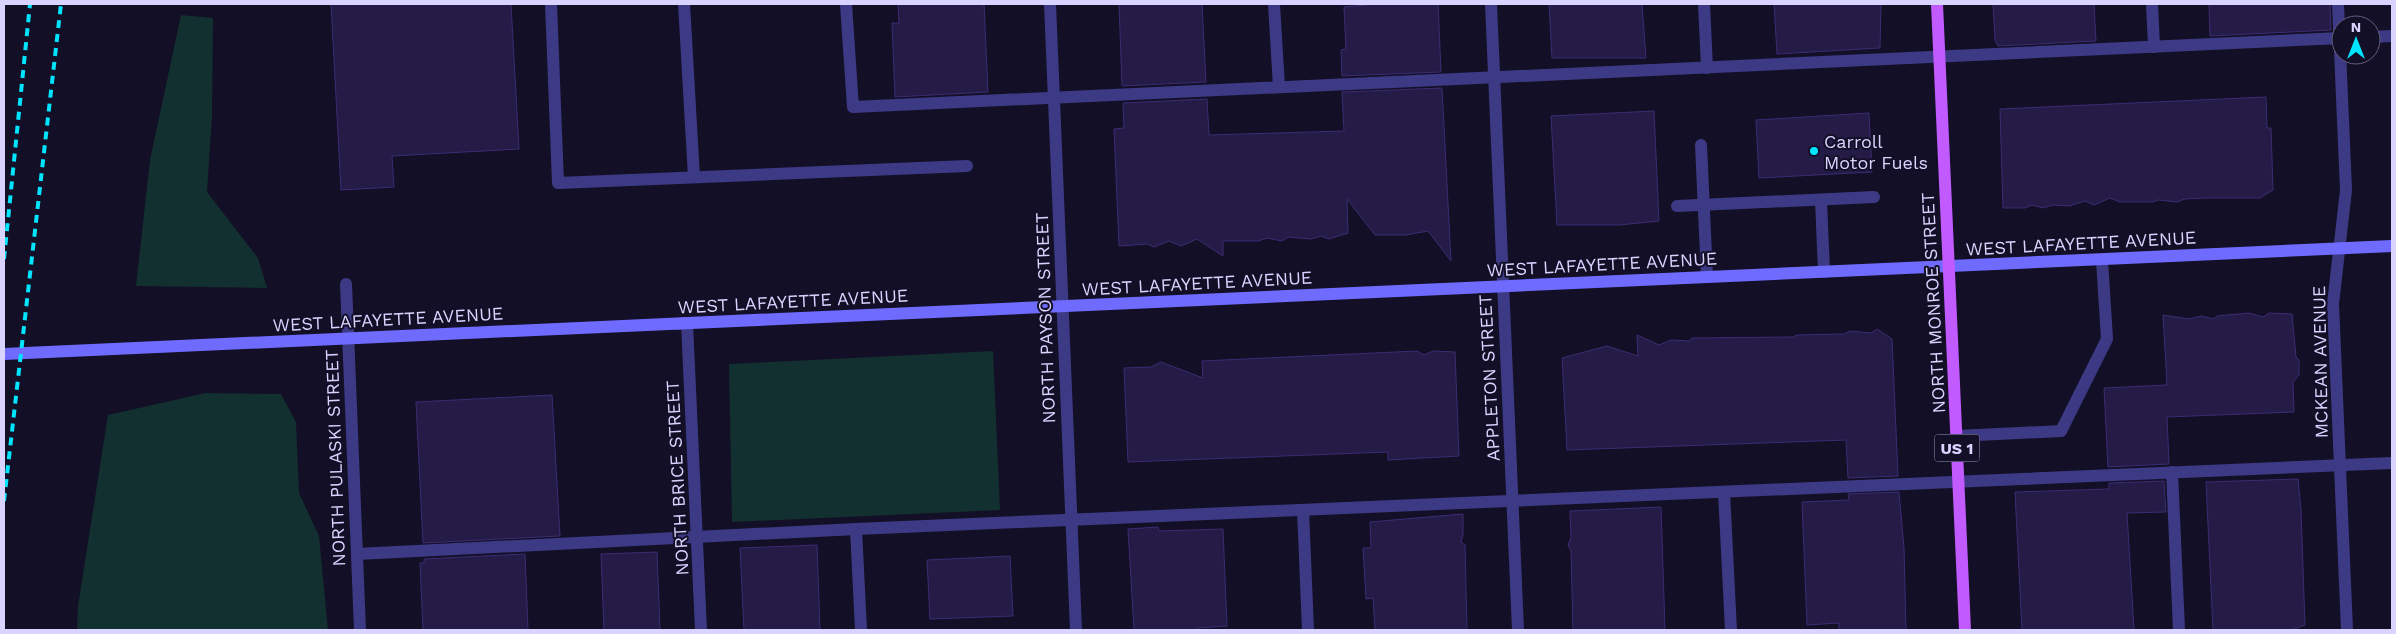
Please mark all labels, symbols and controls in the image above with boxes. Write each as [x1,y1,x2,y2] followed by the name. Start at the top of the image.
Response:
[2331,15,2381,65] north arrow
[2351,19,2361,35] text: N
[1824,131,1928,173] place label: Carroll Motor Fuels
[1808,145,1820,157] marker: Carroll Motor Fuels
[1917,192,1949,414] street label: NORTH MONROE STREET
[1031,212,1059,424] street label: NORTH PAYSON STREET
[1965,226,2197,260] street label: WEST LAFAYETTE AVENUE
[1486,247,1718,281] street label: WEST LAFAYETTE AVENUE
[1081,266,1313,300] street label: WEST LAFAYETTE AVENUE
[677,284,909,318] street label: WEST LAFAYETTE AVENUE
[2308,285,2332,439] street label: MCKEAN AVENUE
[1474,294,1504,462] street label: APPLETON STREET
[272,302,504,336] street label: WEST LAFAYETTE AVENUE
[321,349,349,567] street label: NORTH PULASKI STREET
[661,380,693,576] street label: NORTH BRICE STREET
[1934,434,1980,462] road number: US 1

